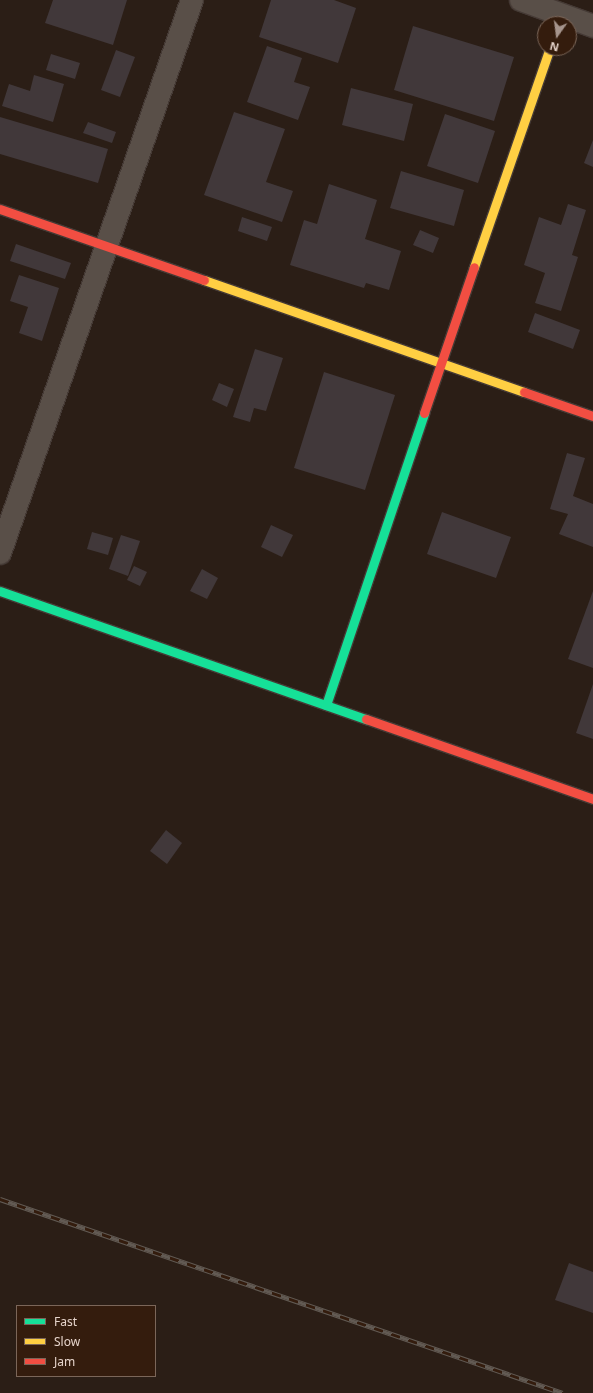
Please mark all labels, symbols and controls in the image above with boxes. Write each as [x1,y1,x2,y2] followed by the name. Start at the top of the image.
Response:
[537,16,577,56] north arrow
[548,39,560,56] text: N
[16,1305,156,1377] legend
[54,1313,77,1330] text: Fast
[54,1333,80,1350] text: Slow
[54,1353,75,1370] text: Jam

